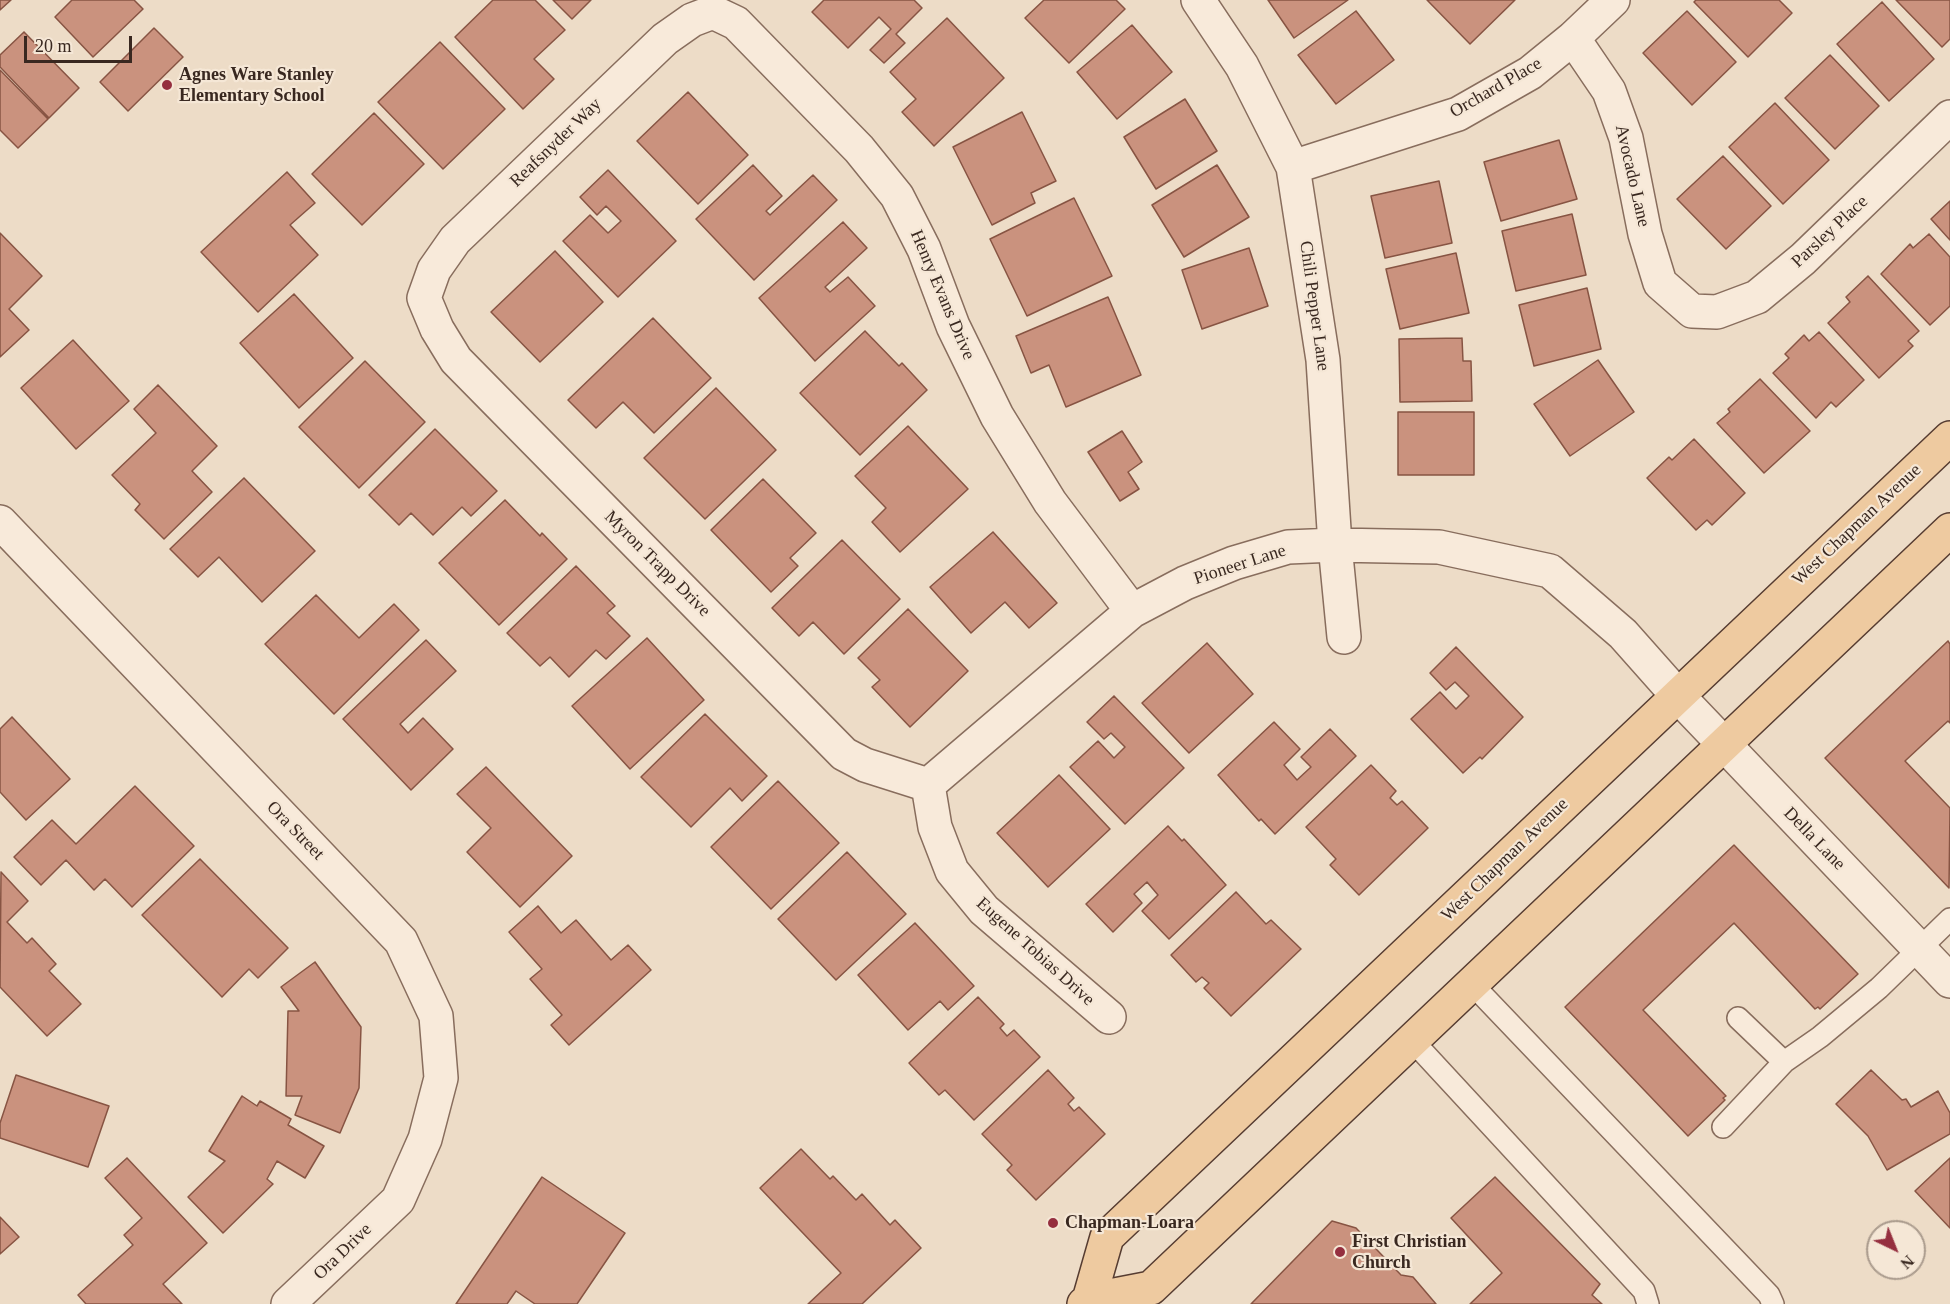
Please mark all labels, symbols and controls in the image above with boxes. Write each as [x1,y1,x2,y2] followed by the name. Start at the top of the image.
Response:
[27,24,135,62] scale bar
[35,36,72,56] text: 20 m
[1446,53,1546,123] street label: Orchard Place
[179,64,334,106] place label: Agnes Ware Stanley Elementary School
[160,78,174,92] marker: Agnes Ware Stanley Elementary School
[506,94,606,192] street label: Reafsnyder Way
[1610,123,1654,229] street label: Avocado Lane
[1787,191,1873,273] street label: Parsley Place
[905,227,979,363] street label: Henry Evans Drive
[1294,240,1334,372] street label: Chili Pepper Lane
[1788,460,1926,590] street label: West Chapman Avenue
[599,506,715,622] street label: Myron Trapp Drive
[1191,540,1289,590] street label: Pioneer Lane
[1437,794,1573,926] street label: West Chapman Avenue
[262,797,328,865] street label: Ora Street
[1779,803,1849,875] street label: Della Lane
[971,893,1099,1011] street label: Eugene Tobias Drive
[1065,1212,1194,1234] place label: Chapman-Loara
[1046,1216,1060,1230] marker: Chapman-Loara
[309,1219,377,1285] street label: Ora Drive
[1866,1220,1926,1280] north arrow
[1352,1231,1466,1274] place label: First Christian Church
[1333,1245,1347,1259] marker: First Christian Church
[1897,1252,1917,1272] text: N

